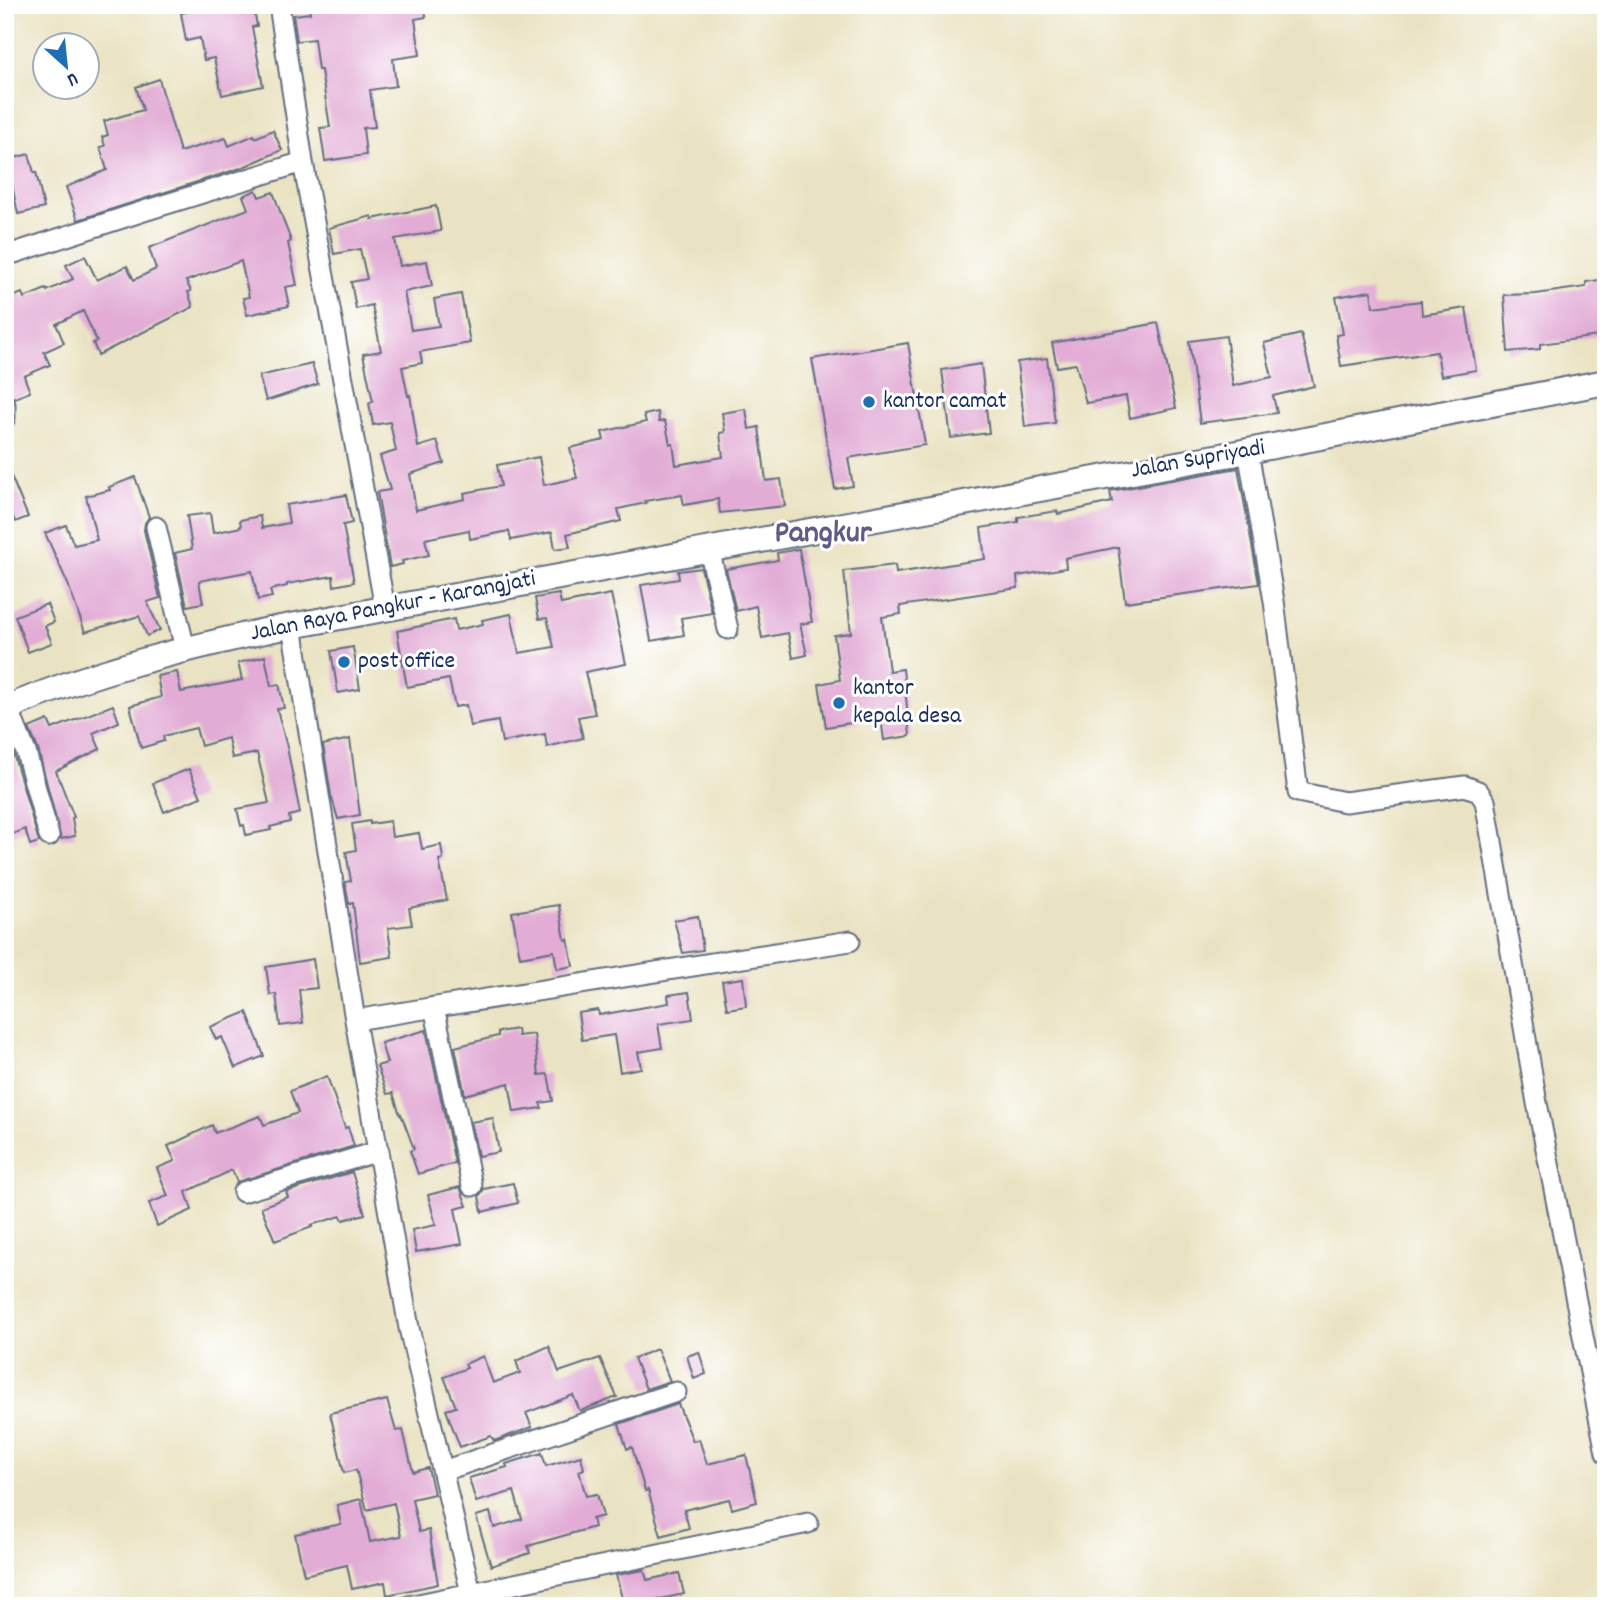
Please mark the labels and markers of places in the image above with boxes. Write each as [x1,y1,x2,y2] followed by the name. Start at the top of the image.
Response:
[883,385,1007,419] place label: kantor camat
[861,394,877,410] marker: kantor camat
[358,645,455,679] place label: post office
[336,654,352,670] marker: post office
[853,672,962,734] place label: kantor kepala desa
[831,695,847,711] marker: kantor kepala desa

